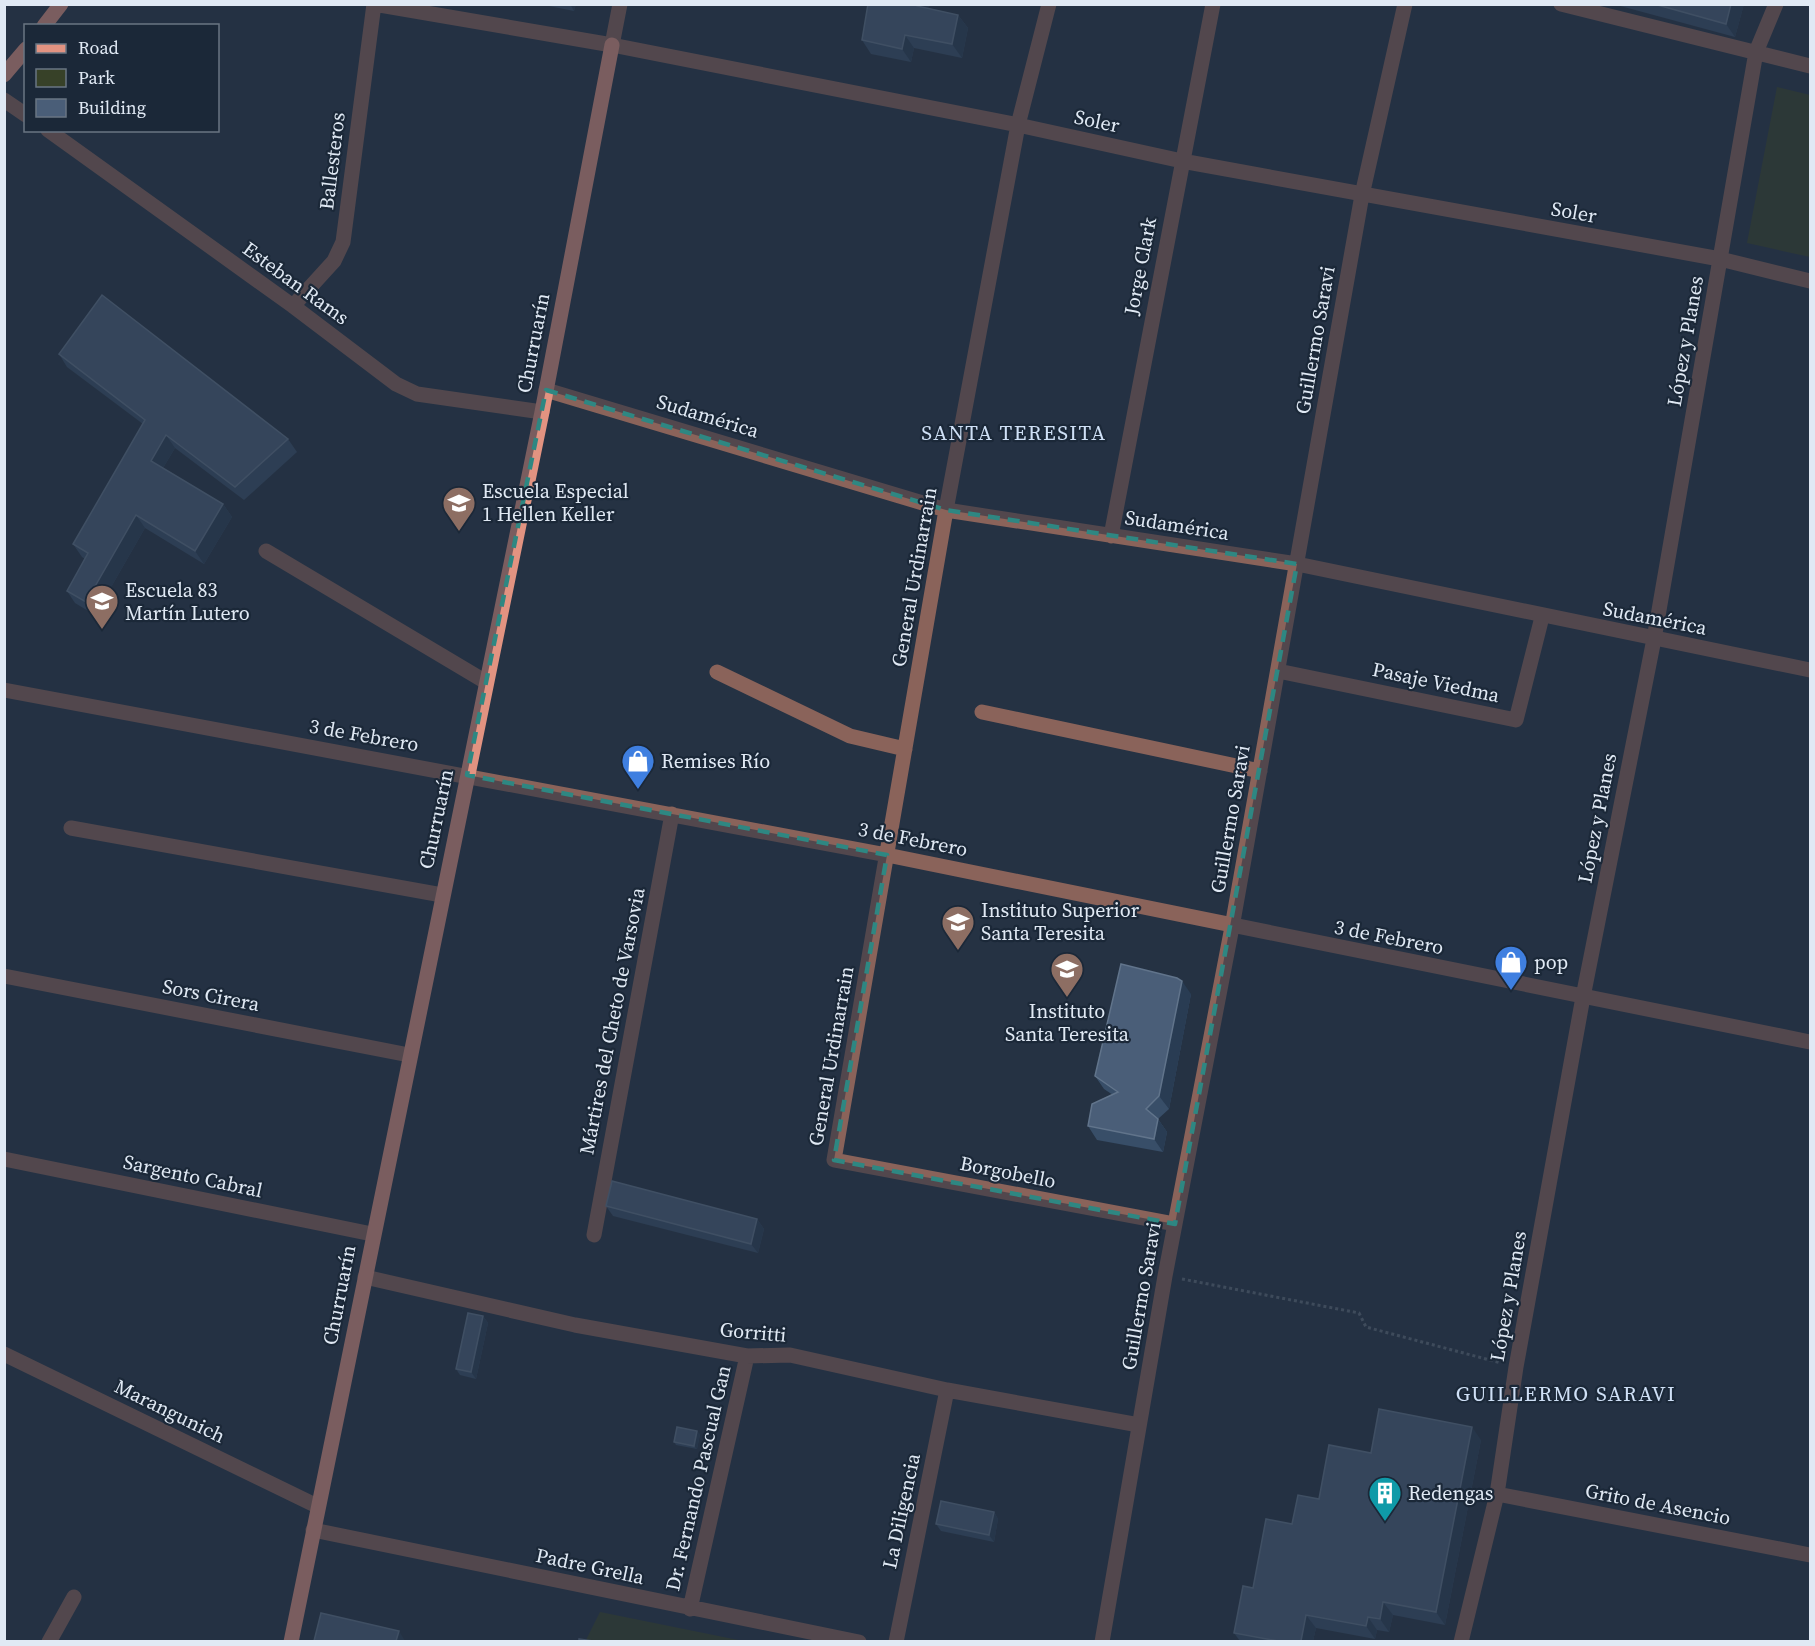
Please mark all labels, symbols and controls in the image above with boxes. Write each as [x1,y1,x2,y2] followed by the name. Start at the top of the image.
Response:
[24,24,219,132] legend
[78,35,119,60] text: Road
[78,65,115,90] text: Park
[78,95,146,120] text: Building
[1072,103,1123,140] street label: Soler
[312,111,352,211] street label: Ballesteros
[1549,194,1599,230] street label: Soler
[1117,215,1163,318] street label: Jorge Clark
[237,235,355,331] street label: Esteban Rams
[1288,264,1342,416] street label: Guillermo Saravi
[1660,274,1710,408] street label: López y Planes
[510,291,556,395] street label: Churruarín
[654,387,763,445] street label: Sudamérica
[921,418,1107,447] district label: SANTA TERESITA
[482,477,629,528] place label: Escuela Especial 1 Hellen Keller
[441,485,477,532] school or university icon: Escuela Especial 1 Hellen Keller
[884,485,944,669] street label: General Urdinarrain
[1123,503,1232,547] street label: Sudamérica
[125,576,250,627] place label: Escuela 83 Martín Lutero
[84,583,120,630] school or university icon: Escuela 83 Martín Lutero
[1601,594,1710,642] street label: Sudamérica
[1370,655,1503,709] street label: Pasaje Viedma
[307,712,421,758] street label: 3 de Febrero
[620,743,656,790] shop icon: Remises Río
[1203,743,1257,895] street label: Guillermo Saravi
[661,747,770,775] place label: Remises Río
[1571,751,1623,885] street label: López y Planes
[412,766,460,872] street label: Churruarín
[856,815,970,863] street label: 3 de Febrero
[572,884,652,1157] street label: Mártires del Cheto de Varsovia
[981,896,1140,947] place label: Instituto Superior Santa Teresita
[940,904,976,951] school or university icon: Instituto Superior Santa Teresita
[1332,913,1446,961] street label: 3 de Febrero
[1493,944,1529,991] shop icon: pop
[1534,948,1568,976] place label: pop
[1049,951,1085,998] school or university icon: Instituto Santa Teresita
[801,964,861,1148] street label: General Urdinarrain
[160,972,263,1018] street label: Sors Cirera
[1005,997,1130,1048] place label: Instituto Santa Teresita
[121,1148,265,1204] street label: Sargento Cabral
[958,1149,1058,1195] street label: Borgobello
[1114,1220,1168,1372] street label: Guillermo Saravi
[1483,1229,1533,1363] street label: López y Planes
[316,1243,362,1347] street label: Churruarín
[719,1315,787,1349] street label: Gorritti
[658,1362,738,1594] street label: Dr. Fernando Pascual Gan
[110,1372,230,1450] street label: Marangunich
[1456,1379,1676,1408] district label: GUILLERMO SARAVI
[875,1450,927,1571] street label: La Diligencia
[1367,1475,1403,1522] building icon: Redengas
[1583,1476,1733,1532] street label: Grito de Asencio
[1408,1479,1494,1507] place label: Redengas
[533,1541,648,1591] street label: Padre Grella

